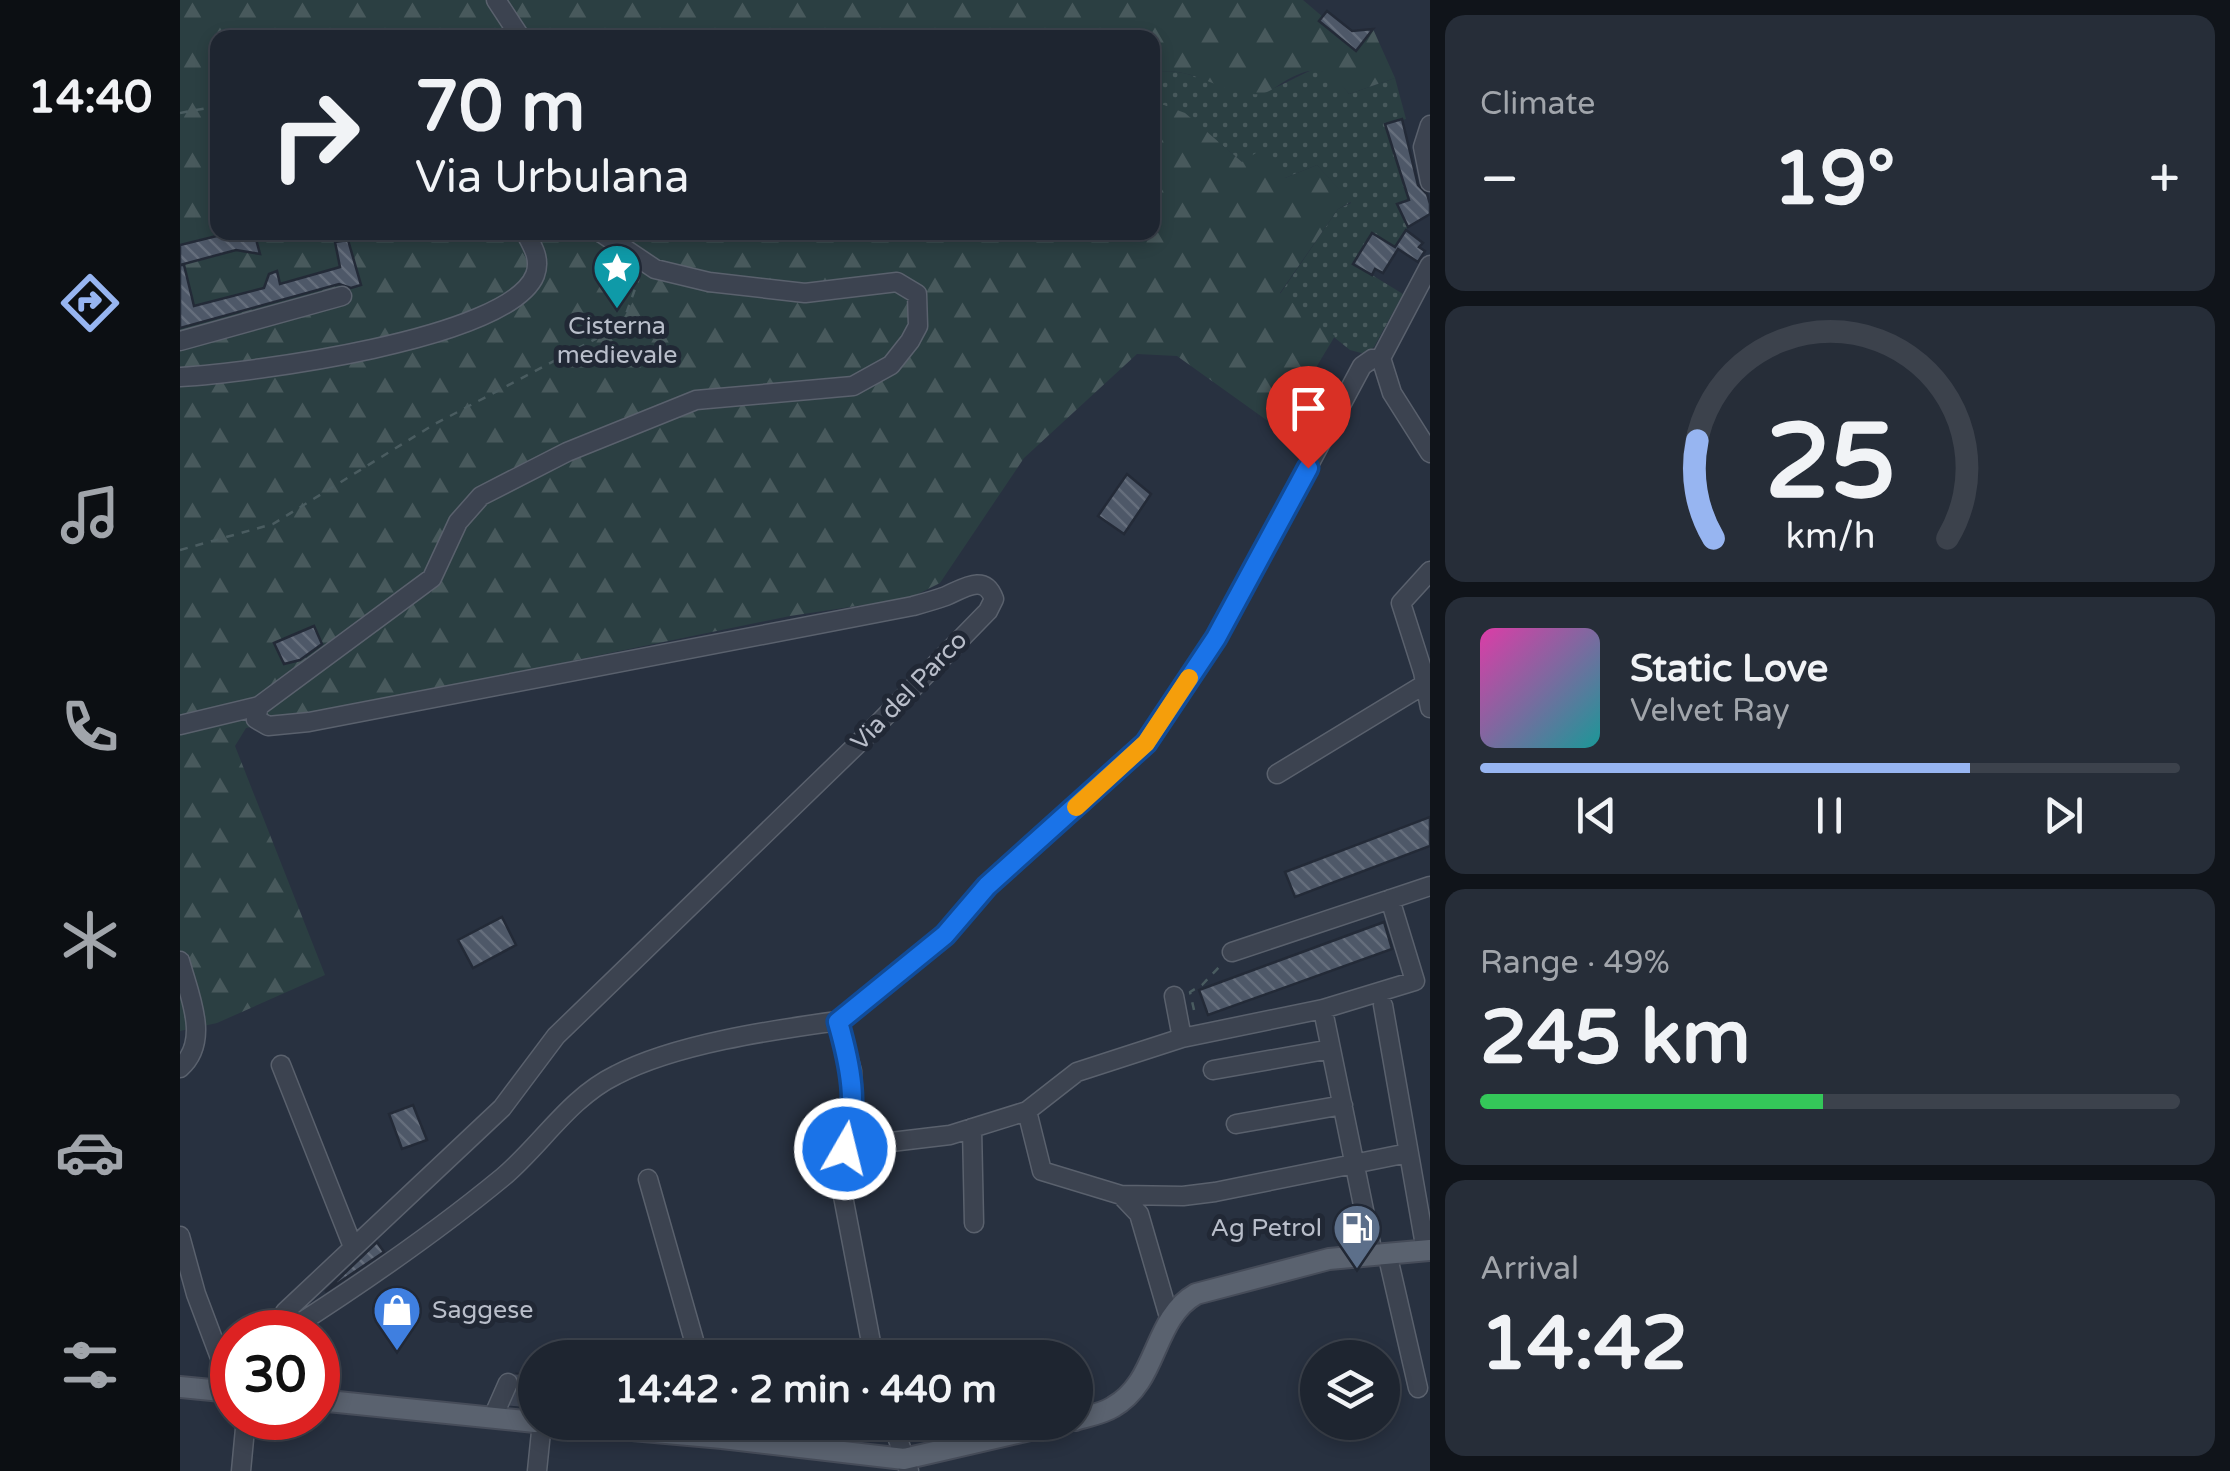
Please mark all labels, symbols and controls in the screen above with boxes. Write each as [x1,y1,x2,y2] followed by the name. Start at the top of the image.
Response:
[415,66,585,150] text: 70 m
[250,70,380,200] icon: right
[28,71,152,125] text: 14:40
[1480,85,1595,123] text: Climate
[1773,134,1895,224] text: 19°
[1480,147,1519,213] text: −
[2149,147,2180,213] text: +
[415,151,690,205] text: Via Urbulana
[591,242,643,310] place icon: Cisterna medievale
[55,268,125,338] icon: directions
[557,311,677,370] place label: Cisterna medievale
[1266,366,1351,469] pin
[1281,381,1336,436] icon: arrive
[1765,401,1895,526] text: 25
[55,480,125,550] icon: music
[1785,515,1875,558] text: km/h
[845,625,973,757] street label: Via del Parco
[1630,646,1828,692] text: Static Love
[55,692,125,762] icon: phone
[1630,692,1790,730] text: Velvet Ray
[1569,788,1624,843] icon: previous
[1802,788,1857,843] icon: pause
[2036,788,2091,843] icon: next
[55,905,125,975] icon: climate
[1480,944,1670,982] text: Range · 49%
[1480,993,1751,1083] text: 245 km
[793,1097,897,1201] position arrow
[55,1117,125,1187] icon: car
[1331,1202,1383,1270] fuel station icon: Ag Petrol
[1211,1213,1322,1243] place label: Ag Petrol
[1480,1250,1579,1288] text: Arrival
[371,1284,423,1352] shop icon: Saggese
[432,1295,533,1325] place label: Saggese
[1480,1299,1688,1389] text: 14:42
[210,1310,340,1440] speed limit sign: 30
[55,1330,125,1400] icon: filters
[1300,1340,1400,1440] map controls
[1300,1340,1400,1440] button: layers
[614,1367,997,1413] text: 14:42 · 2 min · 440 m

